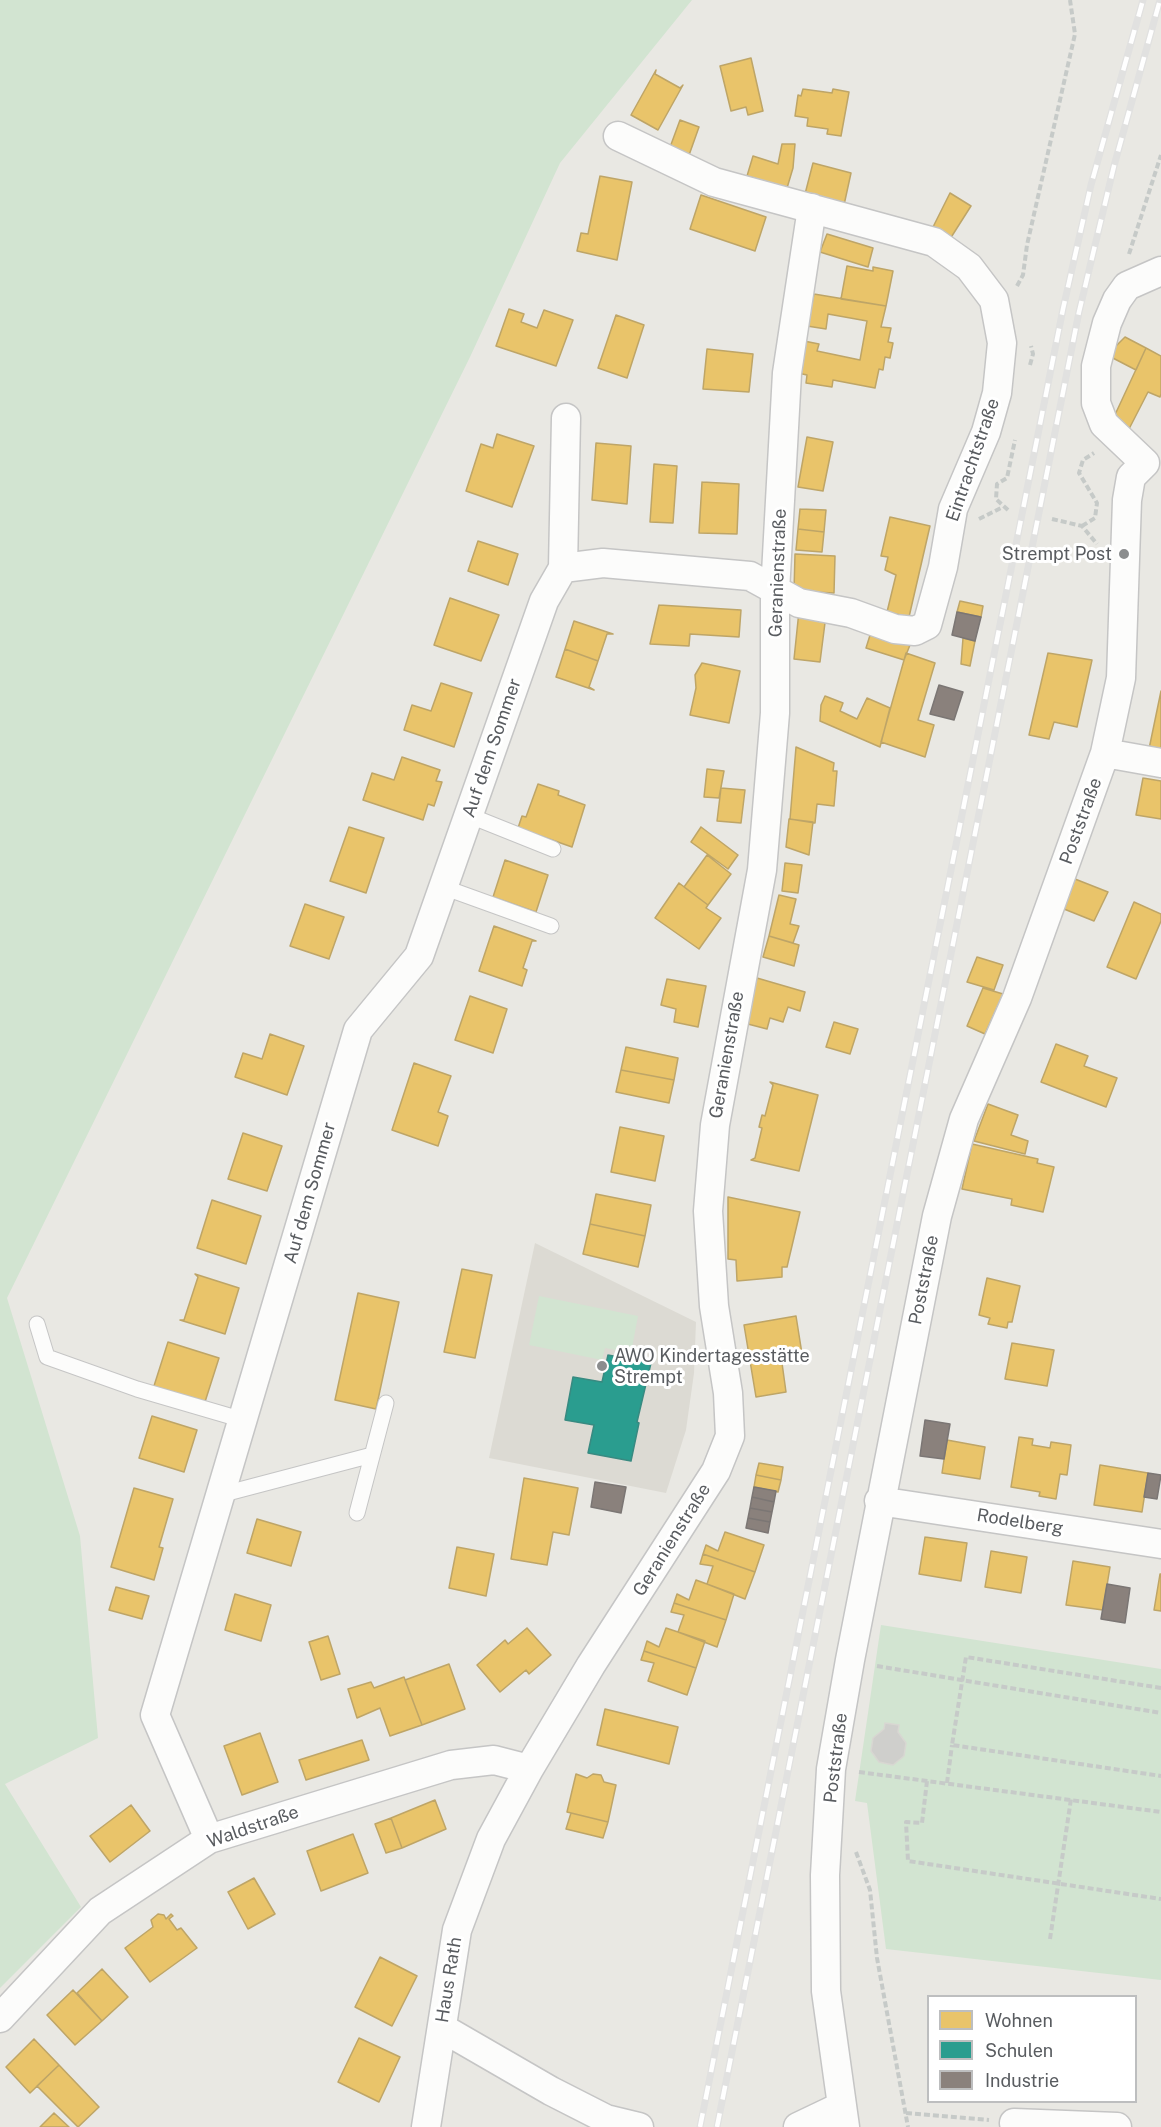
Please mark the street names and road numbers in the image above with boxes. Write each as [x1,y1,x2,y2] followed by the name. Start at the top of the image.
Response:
[942,395,1004,525] street label: Eintrachtstraße
[765,508,791,638] street label: Geranienstraße
[458,675,526,821] street label: Auf dem Sommer
[1055,775,1107,867] street label: Poststraße
[705,990,749,1120] street label: Geranienstraße
[279,1120,341,1266] street label: Auf dem Sommer
[905,1233,943,1327] street label: Poststraße
[629,1480,715,1600] street label: Geranienstraße
[975,1505,1065,1539] street label: Rodelberg
[820,1712,852,1804] street label: Poststraße
[204,1801,302,1853] street label: Waldstraße
[432,1936,466,2024] street label: Haus Rath

